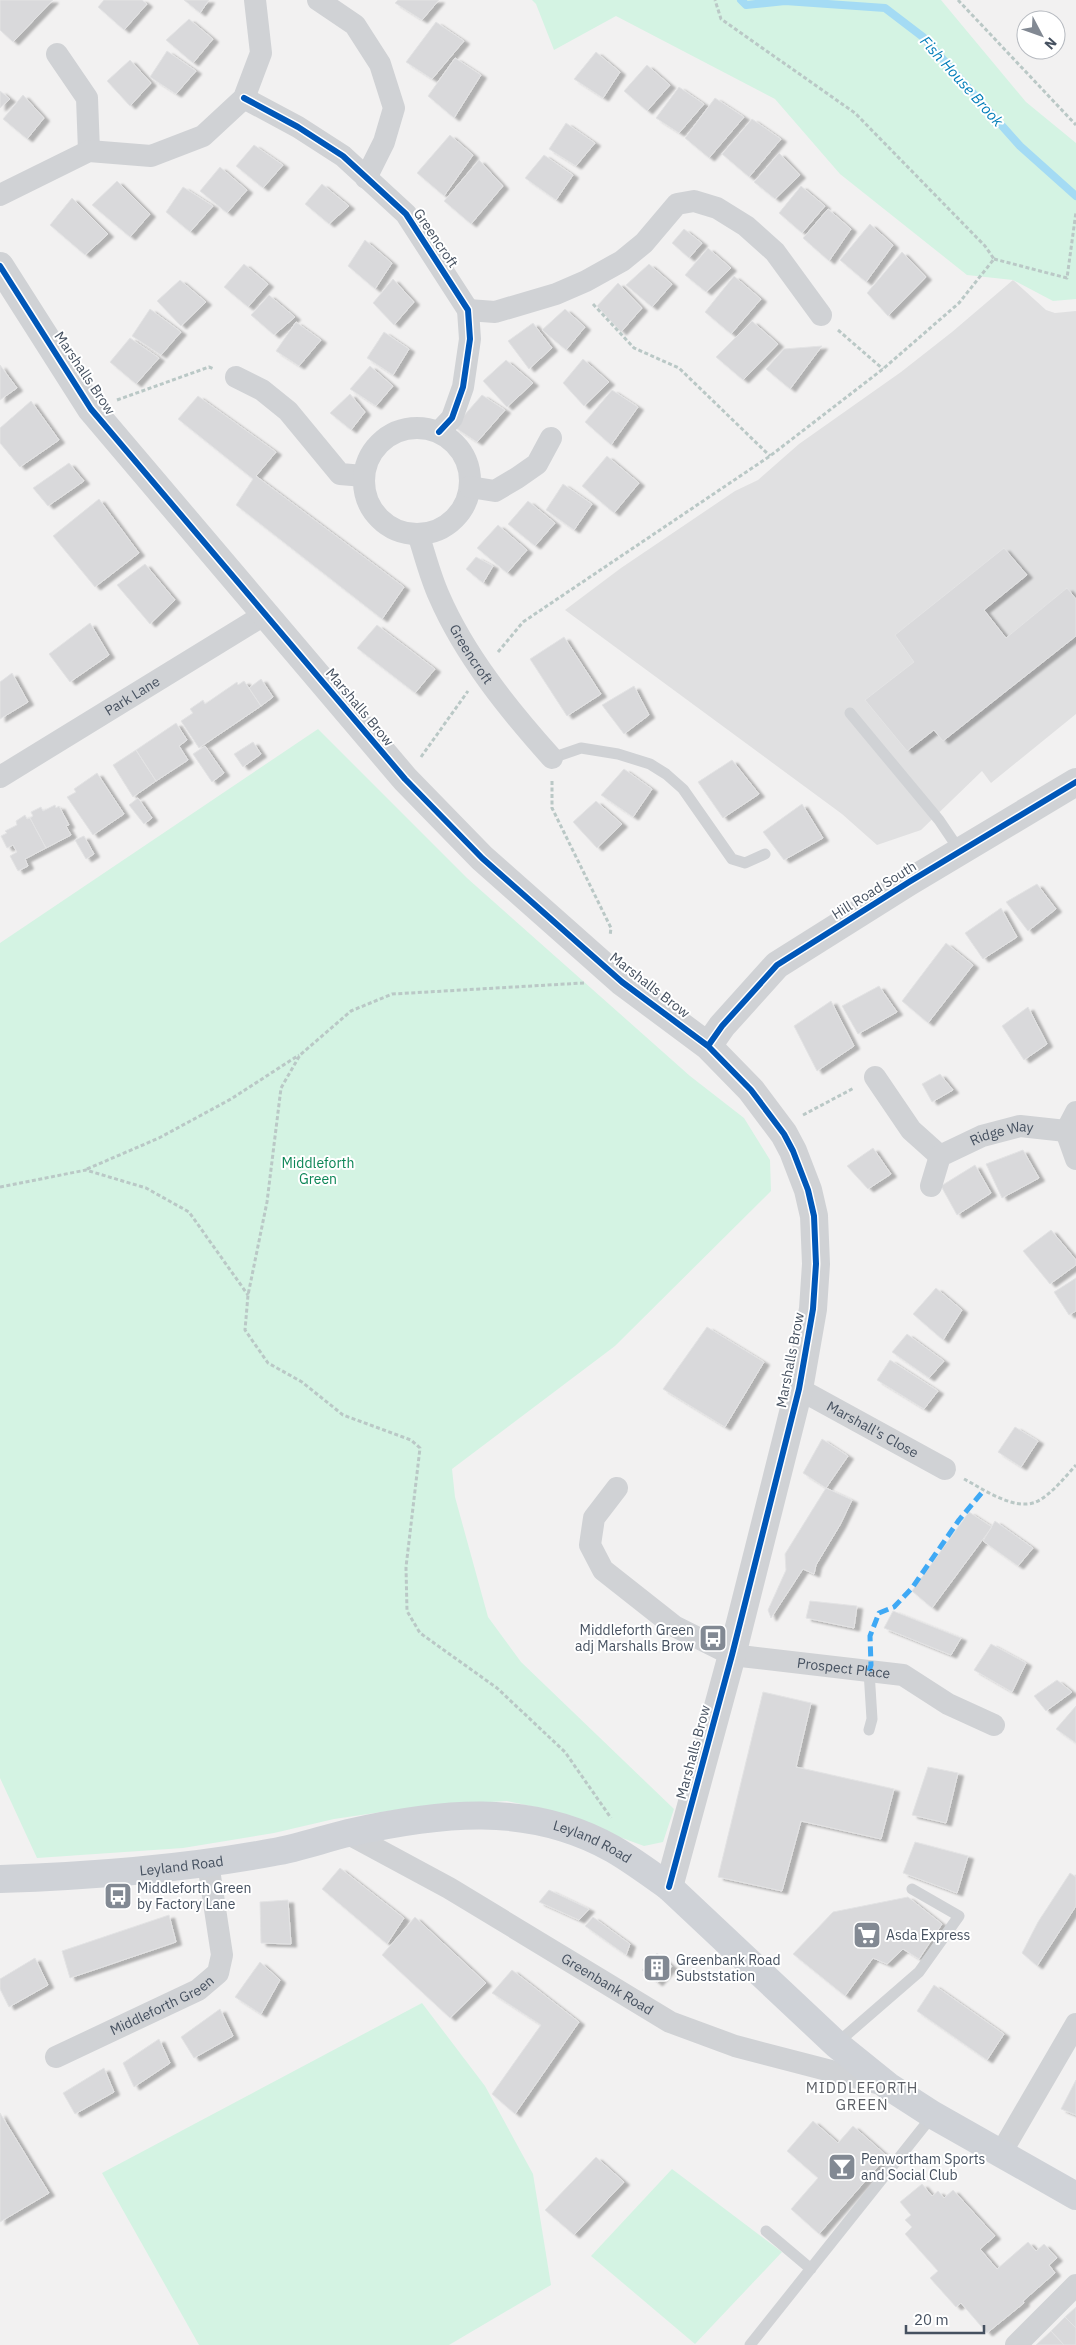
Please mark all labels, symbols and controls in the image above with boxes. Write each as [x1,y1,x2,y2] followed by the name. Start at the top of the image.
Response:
[1016,10,1066,60] north arrow
[916,32,1008,130] water label: Fish House Brook
[1041,34,1061,53] text: N
[410,205,462,271] street label: Greencroft
[51,328,120,418] street label: Marshalls Brow
[445,621,497,688] street label: Greencroft
[322,664,398,750] street label: Marshalls Brow
[101,672,163,720] street label: Park Lane
[828,857,920,923] street label: Hill Road South
[606,948,694,1022] street label: Marshalls Brow
[967,1117,1035,1150] street label: Ridge Way
[282,1154,354,1188] park label: Middleforth Green
[772,1311,808,1409] street label: Marshalls Brow
[824,1397,922,1462] street label: Marshall's Close
[575,1621,694,1655] place label: Middleforth Green adj Marshalls Brow
[698,1623,728,1653] bus stop icon: Middleforth Green adj Marshalls Brow
[796,1654,892,1682] street label: Prospect Place
[672,1703,714,1801] street label: Marshalls Brow
[551,1816,635,1867] street label: Leyland Road
[139,1852,225,1880] street label: Leyland Road
[137,1879,251,1913] place label: Middleforth Green by Factory Lane
[103,1881,133,1911] bus stop icon: Middleforth Green by Factory Lane
[852,1920,882,1950] supermarket icon: Asda Express
[886,1926,971,1944] place label: Asda Express
[558,1949,657,2019] street label: Greenbank Road
[676,1951,781,1985] place label: Greenbank Road Subststation
[642,1953,672,1983] building icon: Greenbank Road Subststation
[107,1971,218,2039] street label: Middleforth Green
[806,2078,918,2114] district label: MIDDLEFORTH GREEN
[861,2150,986,2184] place label: Penwortham Sports and Social Club
[827,2152,857,2182] bar icon: Penwortham Sports and Social Club
[906,2302,984,2334] scale bar
[914,2310,949,2329] text: 20 m

